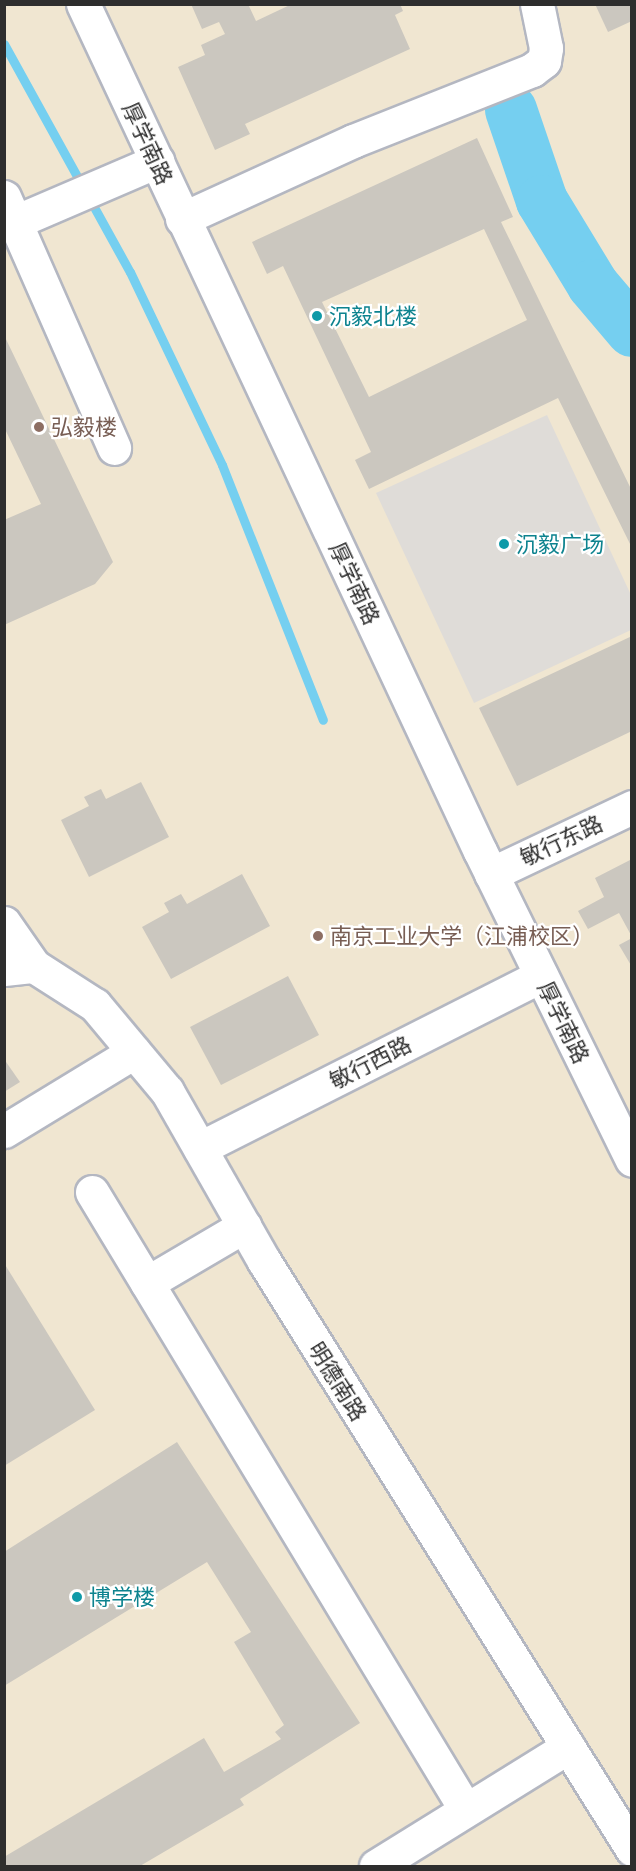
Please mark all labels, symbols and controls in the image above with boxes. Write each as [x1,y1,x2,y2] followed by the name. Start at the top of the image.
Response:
[117,98,179,188] street label: 厚学南路
[329,303,417,329] place label: 沉毅北楼
[310,309,324,323] marker: 沉毅北楼
[51,414,117,440] place label: 弘毅楼
[32,420,46,434] marker: 弘毅楼
[516,531,604,557] place label: 沉毅广场
[497,537,511,551] marker: 沉毅广场
[324,538,386,628] street label: 厚学南路
[516,809,606,871] street label: 敏行东路
[330,923,594,949] place label: 南京工业大学（江浦校区）
[311,929,325,943] marker: 南京工业大学（江浦校区）
[533,977,595,1067] street label: 厚学南路
[325,1030,415,1094] street label: 敏行西路
[303,1337,373,1425] street label: 明德南路
[89,1584,155,1610] place label: 博学楼
[70,1590,84,1604] marker: 博学楼

